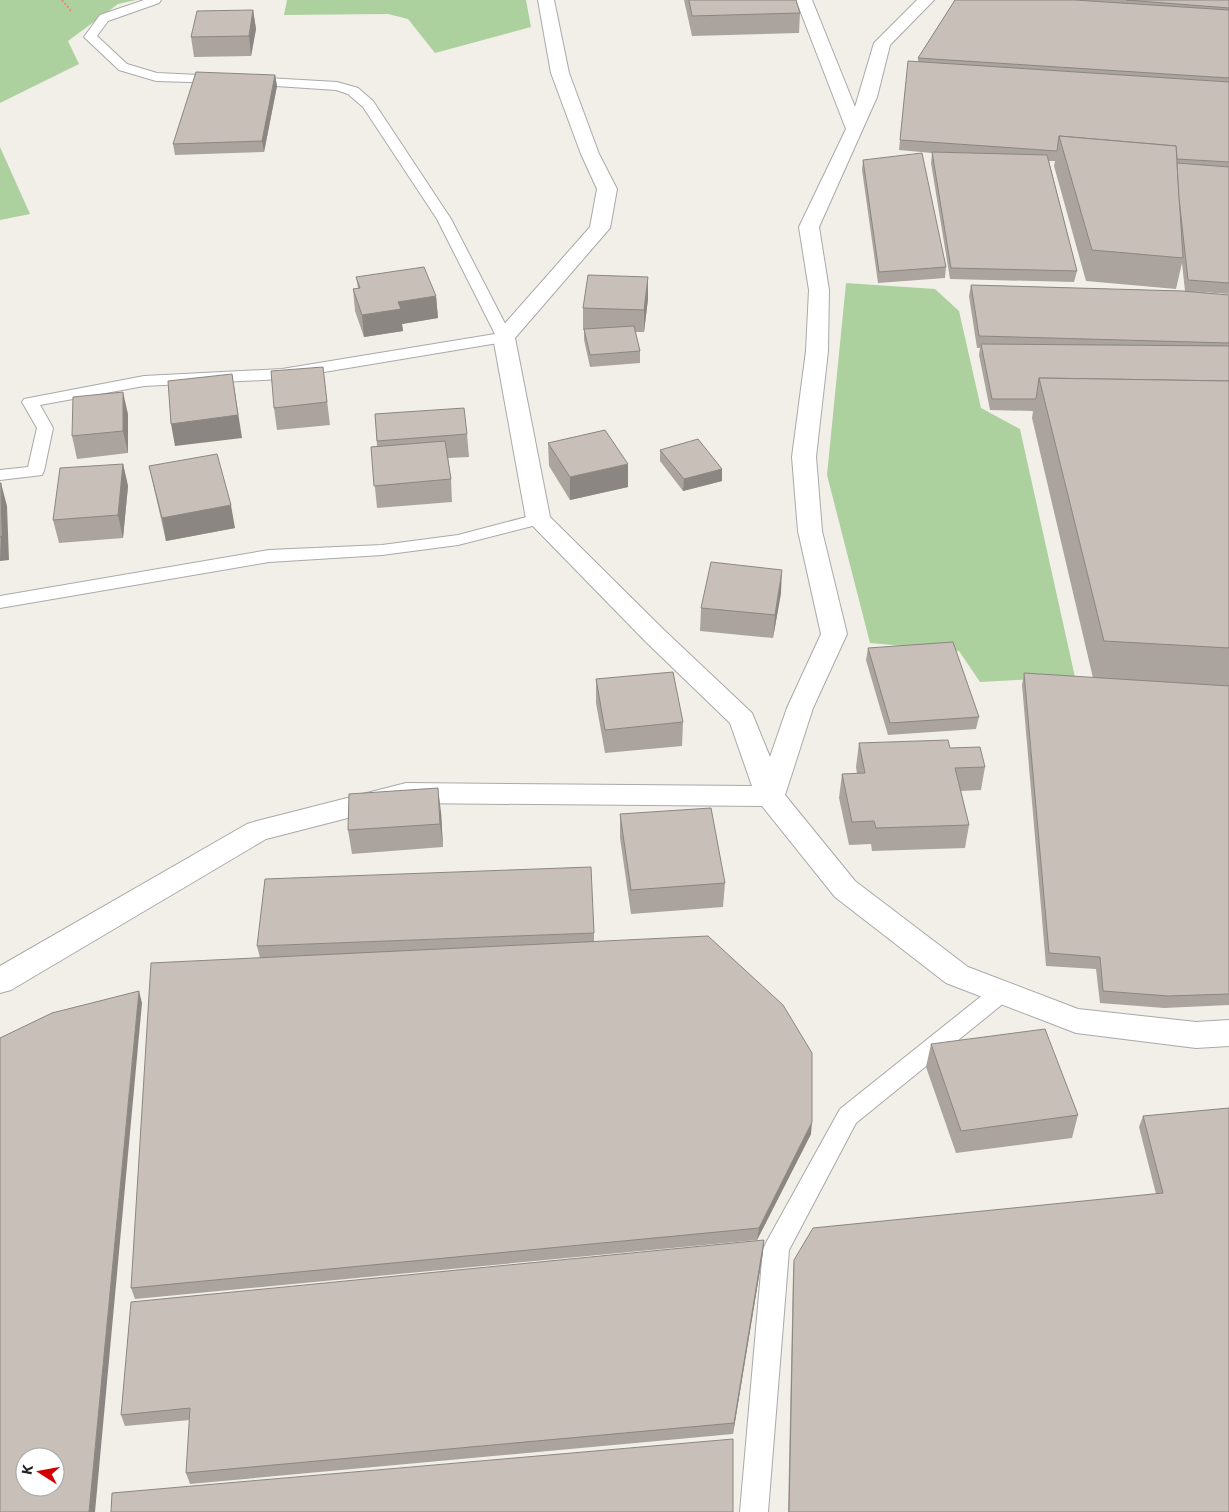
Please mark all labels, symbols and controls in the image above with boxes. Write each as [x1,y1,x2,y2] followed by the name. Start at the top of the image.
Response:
[15,1447,65,1497] north arrow
[17,1463,36,1476] text: K

